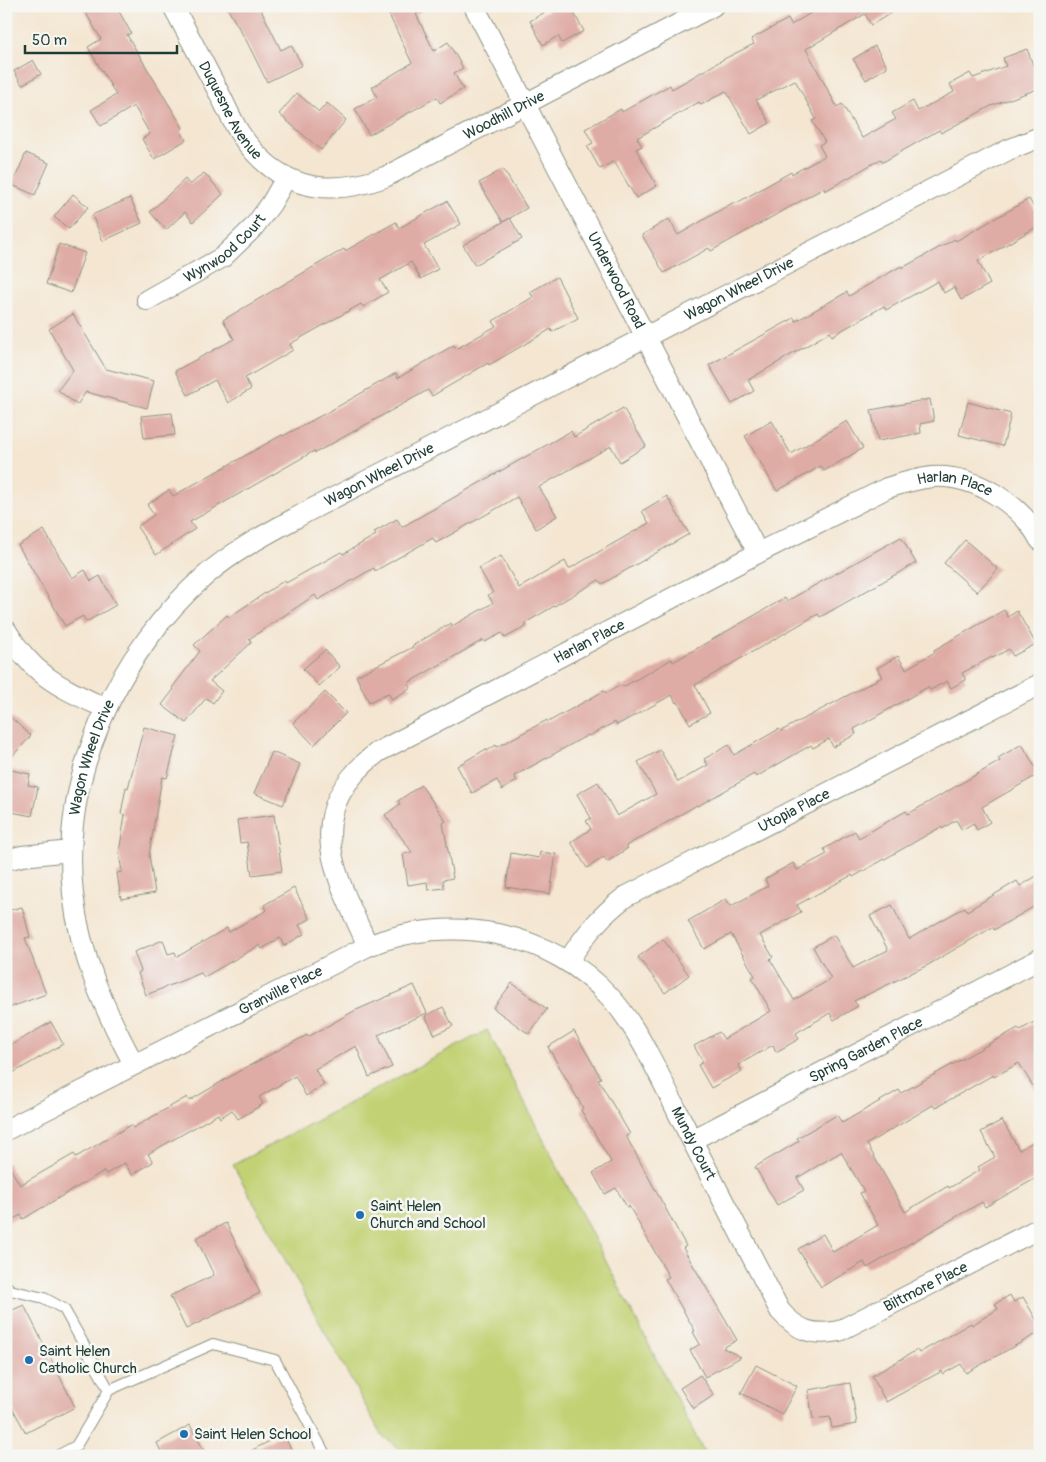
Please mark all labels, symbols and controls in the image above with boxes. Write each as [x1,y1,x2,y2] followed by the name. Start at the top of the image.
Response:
[25,22,178,54] scale bar
[32,31,67,50] text: 50 m
[194,58,266,164] street label: Duquesne Avenue
[460,86,548,144] street label: Woodhill Drive
[180,210,271,287] street label: Wynwood Court
[583,229,649,332] street label: Underwood Road
[681,253,798,325] street label: Wagon Wheel Drive
[321,438,438,511] street label: Wagon Wheel Drive
[915,468,996,501] street label: Harlan Place
[551,615,629,668] street label: Harlan Place
[65,696,119,817] street label: Wagon Wheel Drive
[755,784,834,837] street label: Utopia Place
[236,961,326,1020] street label: Granville Place
[806,1012,927,1087] street label: Spring Garden Place
[666,1104,720,1184] street label: Mundy Court
[370,1197,486,1233] place label: Saint Helen Church and School
[354,1209,366,1221] marker: Saint Helen Church and School
[881,1257,971,1316] street label: Biltmore Place
[39,1342,137,1378] place label: Saint Helen Catholic Church
[23,1354,35,1366] marker: Saint Helen Catholic Church
[194,1425,312,1444] place label: Saint Helen School
[178,1428,190,1440] marker: Saint Helen School

